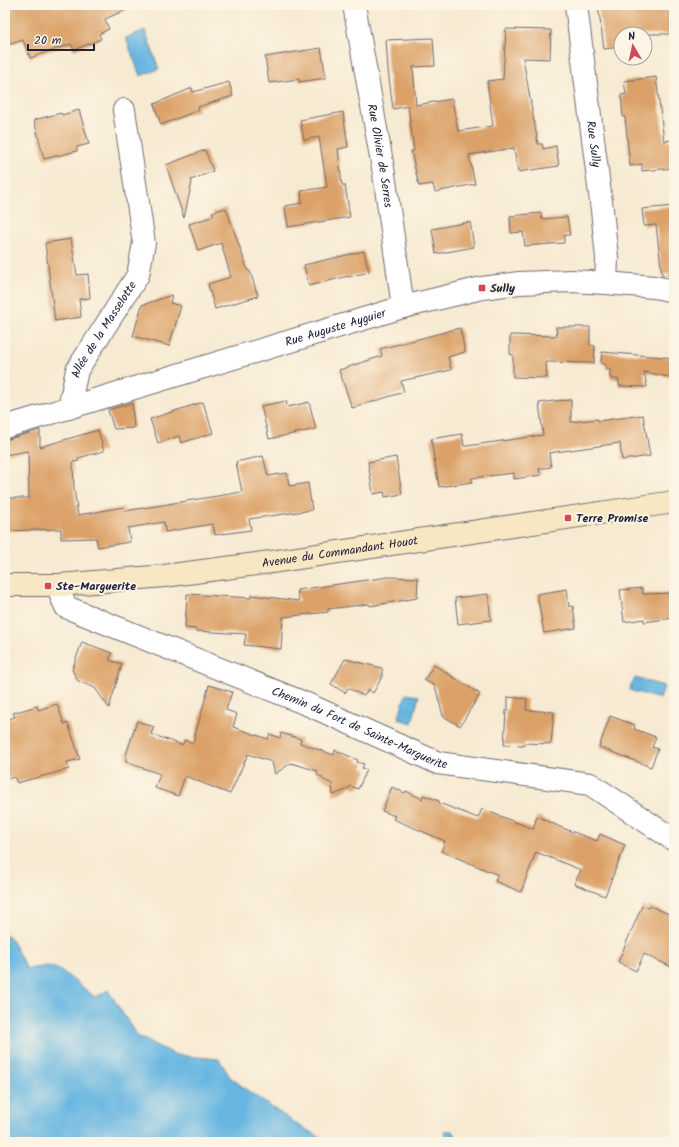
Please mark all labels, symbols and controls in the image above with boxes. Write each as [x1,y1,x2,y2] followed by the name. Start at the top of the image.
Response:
[28,26,94,52] scale bar
[613,26,653,66] north arrow
[627,28,636,47] text: N
[34,31,62,50] text: 20 m
[362,102,398,209] street label: Rue Olivier de Serres
[581,120,606,169] street label: Rue Sully
[66,277,142,380] street label: Allée de la Masselotte
[490,279,516,298] place label: Sully
[477,283,487,293] marker: Sully
[283,303,389,352] street label: Rue Auguste Ayguier
[576,509,649,528] place label: Terre Promise
[563,513,573,523] marker: Terre Promise
[261,531,420,573] street label: Avenue du Commandant Houot
[56,577,136,596] place label: Ste-Marguerite
[43,581,53,591] marker: Ste-Marguerite
[269,681,449,774] street label: Chemin du Fort de Sainte-Marguerite

